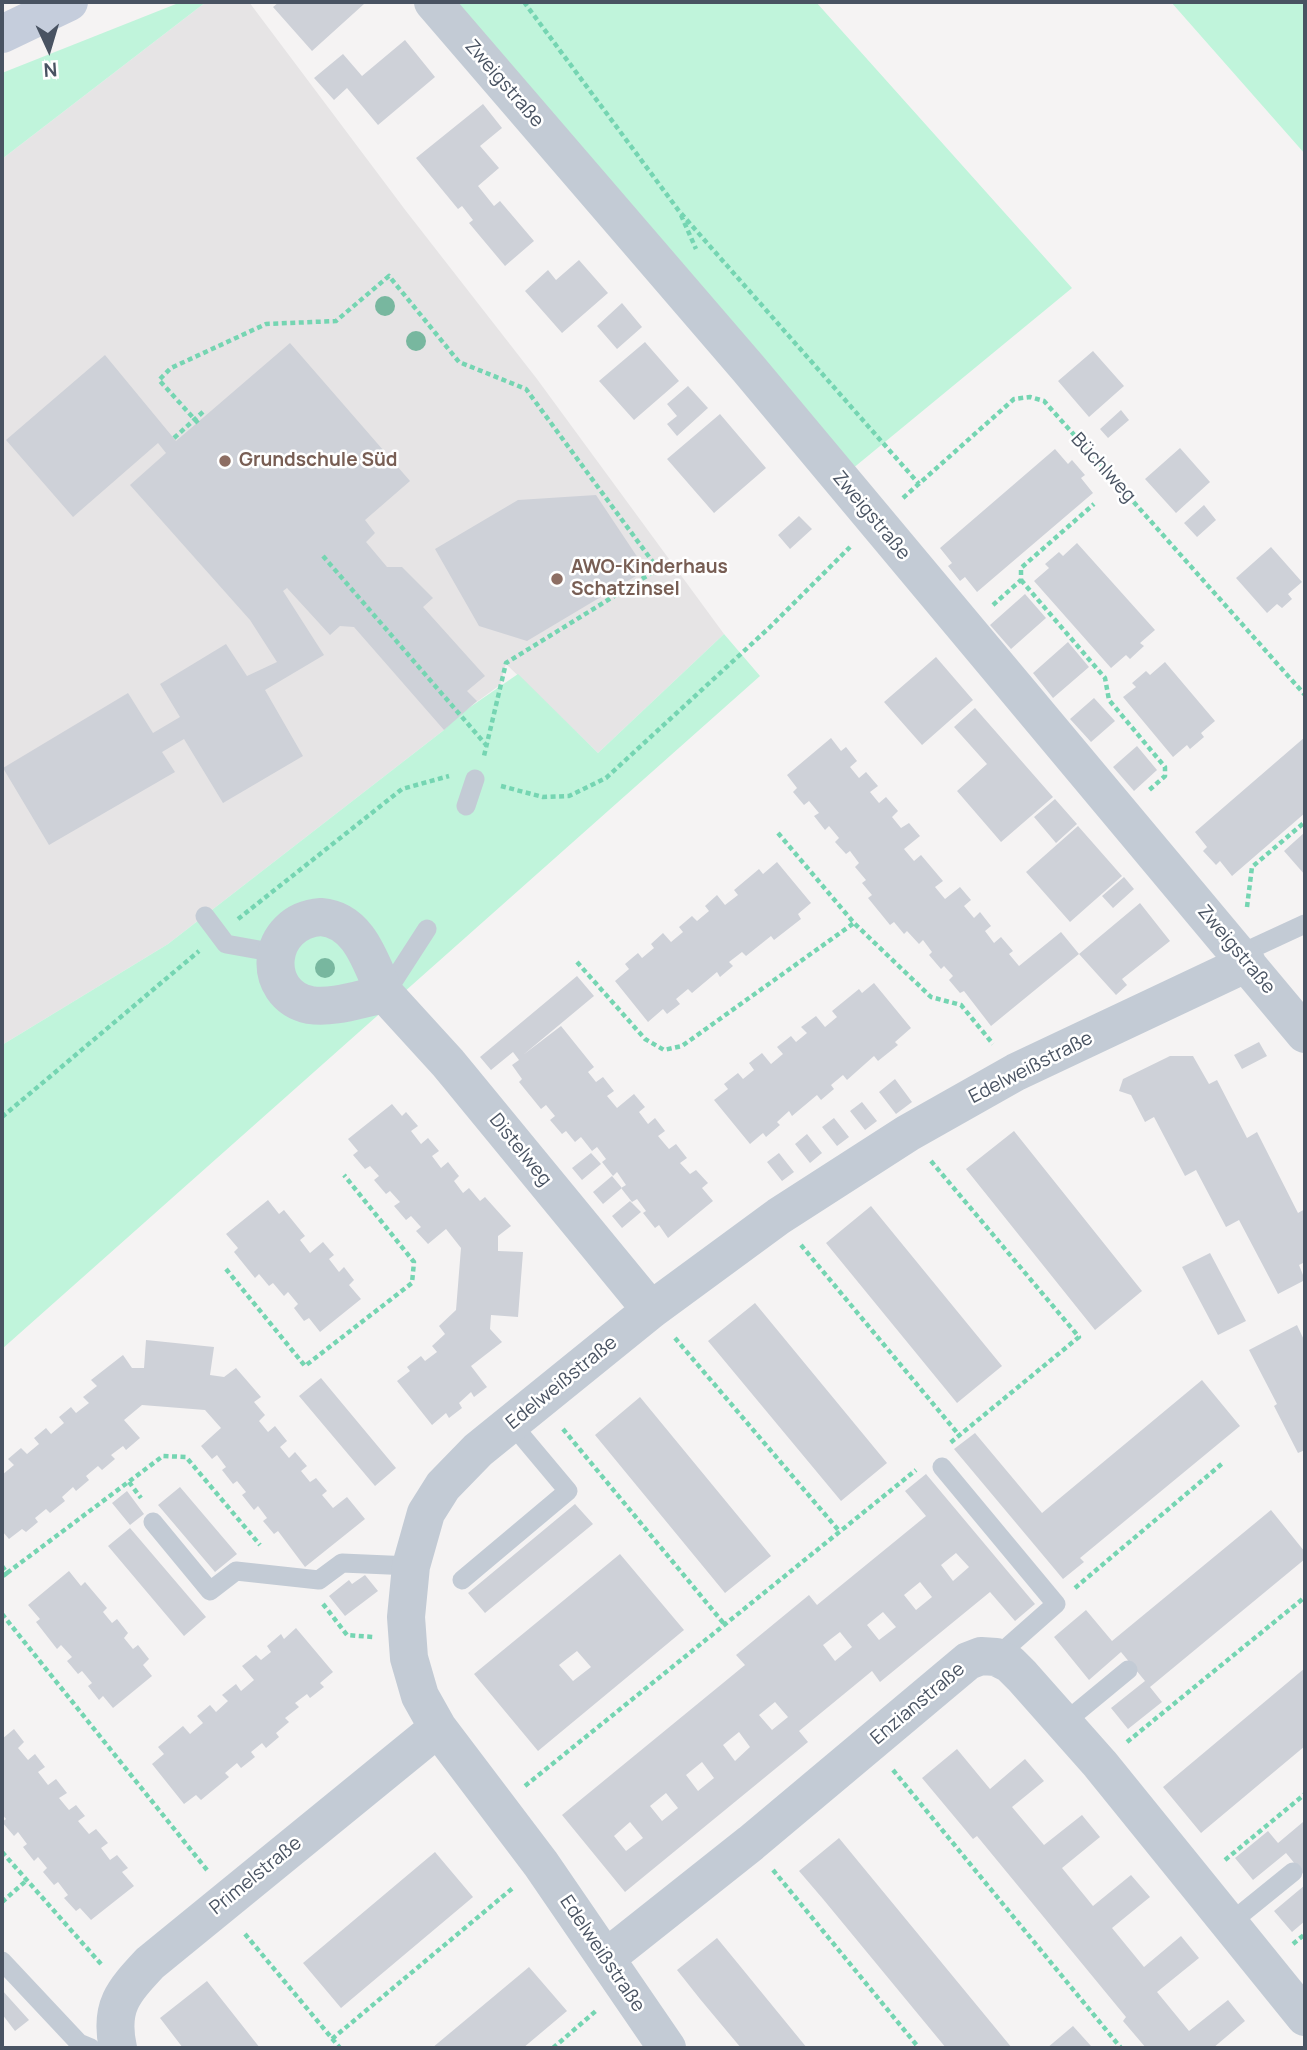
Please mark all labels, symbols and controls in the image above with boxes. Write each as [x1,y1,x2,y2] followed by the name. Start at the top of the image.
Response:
[14,14,84,84] north arrow
[460,36,548,132] street label: Zweigstraße
[43,57,58,83] text: N
[1066,429,1140,507] street label: Büchlweg
[239,450,397,472] place label: Grundschule Süd
[217,453,233,469] marker: Grundschule Süd
[827,467,915,565] street label: Zweigstraße
[571,557,728,601] place label: AWO-Kinderhaus Schatzinsel
[549,571,565,587] marker: AWO-Kinderhaus Schatzinsel
[1192,901,1280,999] street label: Zweigstraße
[965,1027,1097,1109] street label: Edelweißstraße
[484,1109,556,1191] street label: Distelweg
[502,1331,622,1435] street label: Edelweißstraße
[866,1658,970,1750] street label: Enzianstraße
[206,1832,306,1920] street label: Primelstraße
[555,1891,649,2017] street label: Edelweißstraße

